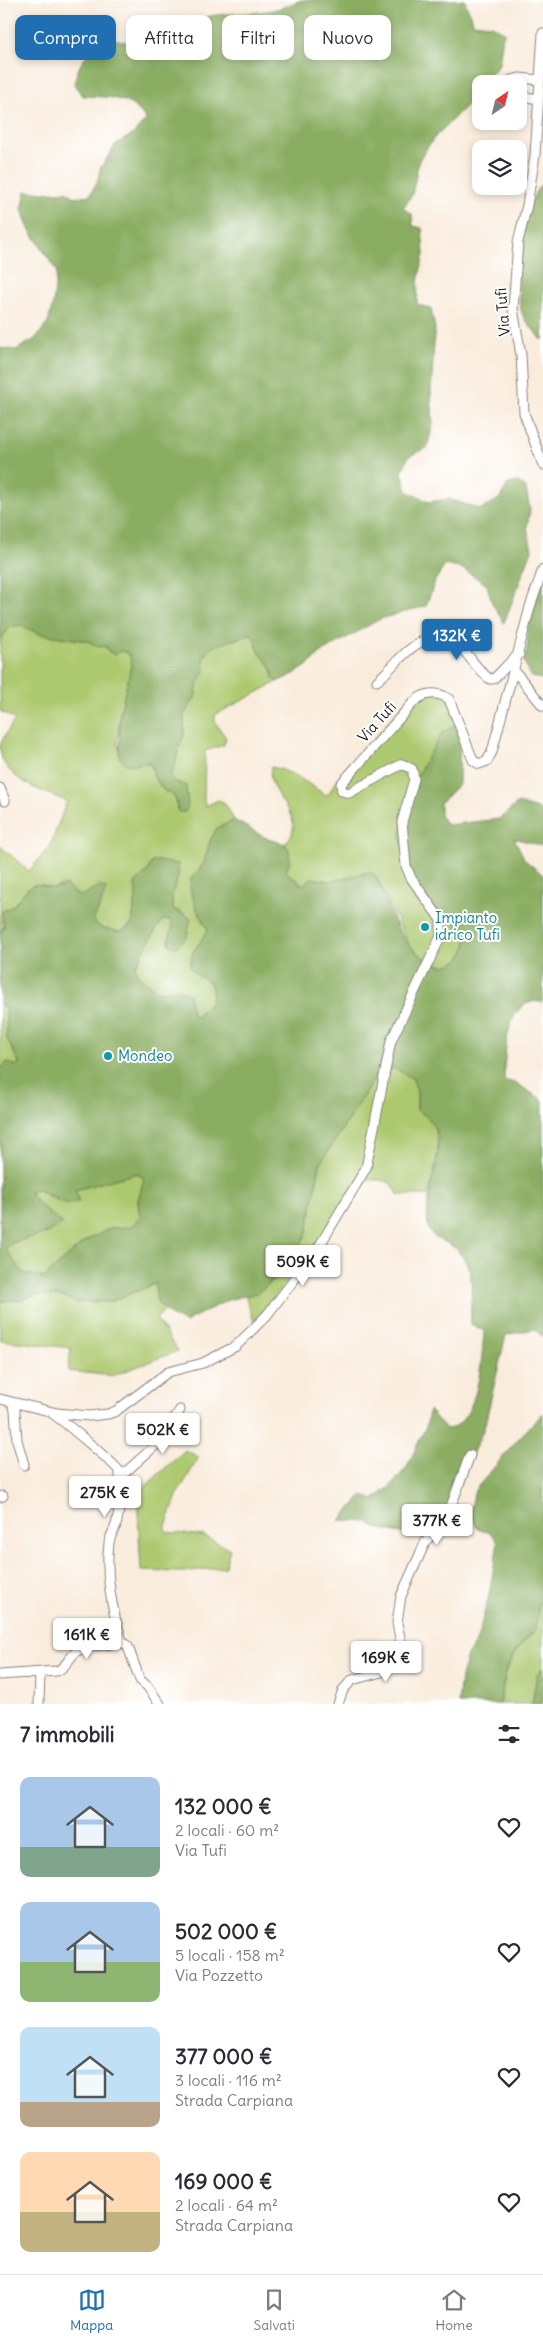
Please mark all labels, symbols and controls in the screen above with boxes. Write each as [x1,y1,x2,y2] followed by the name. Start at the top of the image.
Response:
[15,15,116,60] chip: Compra
[126,15,212,60] chip: Affitta
[222,15,294,60] chip: Filtri
[304,15,391,60] chip: Nuovo
[472,75,528,130] north arrow
[472,75,527,195] map controls
[472,140,527,195] button: layers
[491,287,514,337] street label: Via Tufi
[416,618,498,661] pin: 132K €
[433,625,481,645] text: 132K €
[353,697,400,746] street label: Via Tufi
[435,908,500,944] place label: Impianto idrico Tufi
[419,921,431,933] marker: Impianto idrico Tufi
[118,1046,172,1065] place label: Mondeo
[102,1050,114,1062] marker: Mondeo
[262,1244,344,1287] pin: 509K €
[277,1251,329,1271] text: 509K €
[122,1412,204,1455] pin: 502K €
[137,1419,189,1439] text: 502K €
[64,1476,146,1518] pin: 275K €
[80,1482,130,1502] text: 275K €
[396,1504,478,1546] pin: 377K €
[413,1510,461,1530] text: 377K €
[46,1618,128,1660] pin: 161K €
[64,1624,110,1644] text: 161K €
[345,1640,427,1683] pin: 169K €
[362,1647,410,1667] text: 169K €
[495,1720,523,1748] icon: filters
[20,1721,114,1748] text: 7 immobili
[175,1793,272,1820] text: 132 000 €
[60,1797,120,1857] icon: home
[495,1813,523,1841] icon: heart
[175,1820,279,1840] text: 2 locali · 60 m²
[175,1840,227,1860] text: Via Tufi
[175,1918,277,1945] text: 502 000 €
[60,1922,120,1982] icon: home
[495,1938,523,1966] icon: heart
[175,1945,285,1965] text: 5 locali · 158 m²
[175,1965,263,1985] text: Via Pozzetto
[175,2043,272,2070] text: 377 000 €
[60,2047,120,2107] icon: home
[495,2063,523,2091] icon: heart
[175,2070,282,2090] text: 3 locali · 116 m²
[175,2090,293,2110] text: Strada Carpiana
[175,2168,272,2195] text: 169 000 €
[60,2172,120,2232] icon: home
[495,2188,523,2216] icon: heart
[175,2195,278,2215] text: 2 locali · 64 m²
[175,2215,293,2235] text: Strada Carpiana
[70,2286,113,2334] tab: Mappa
[253,2286,295,2334] tab: Salvati
[435,2286,473,2334] tab: Home

